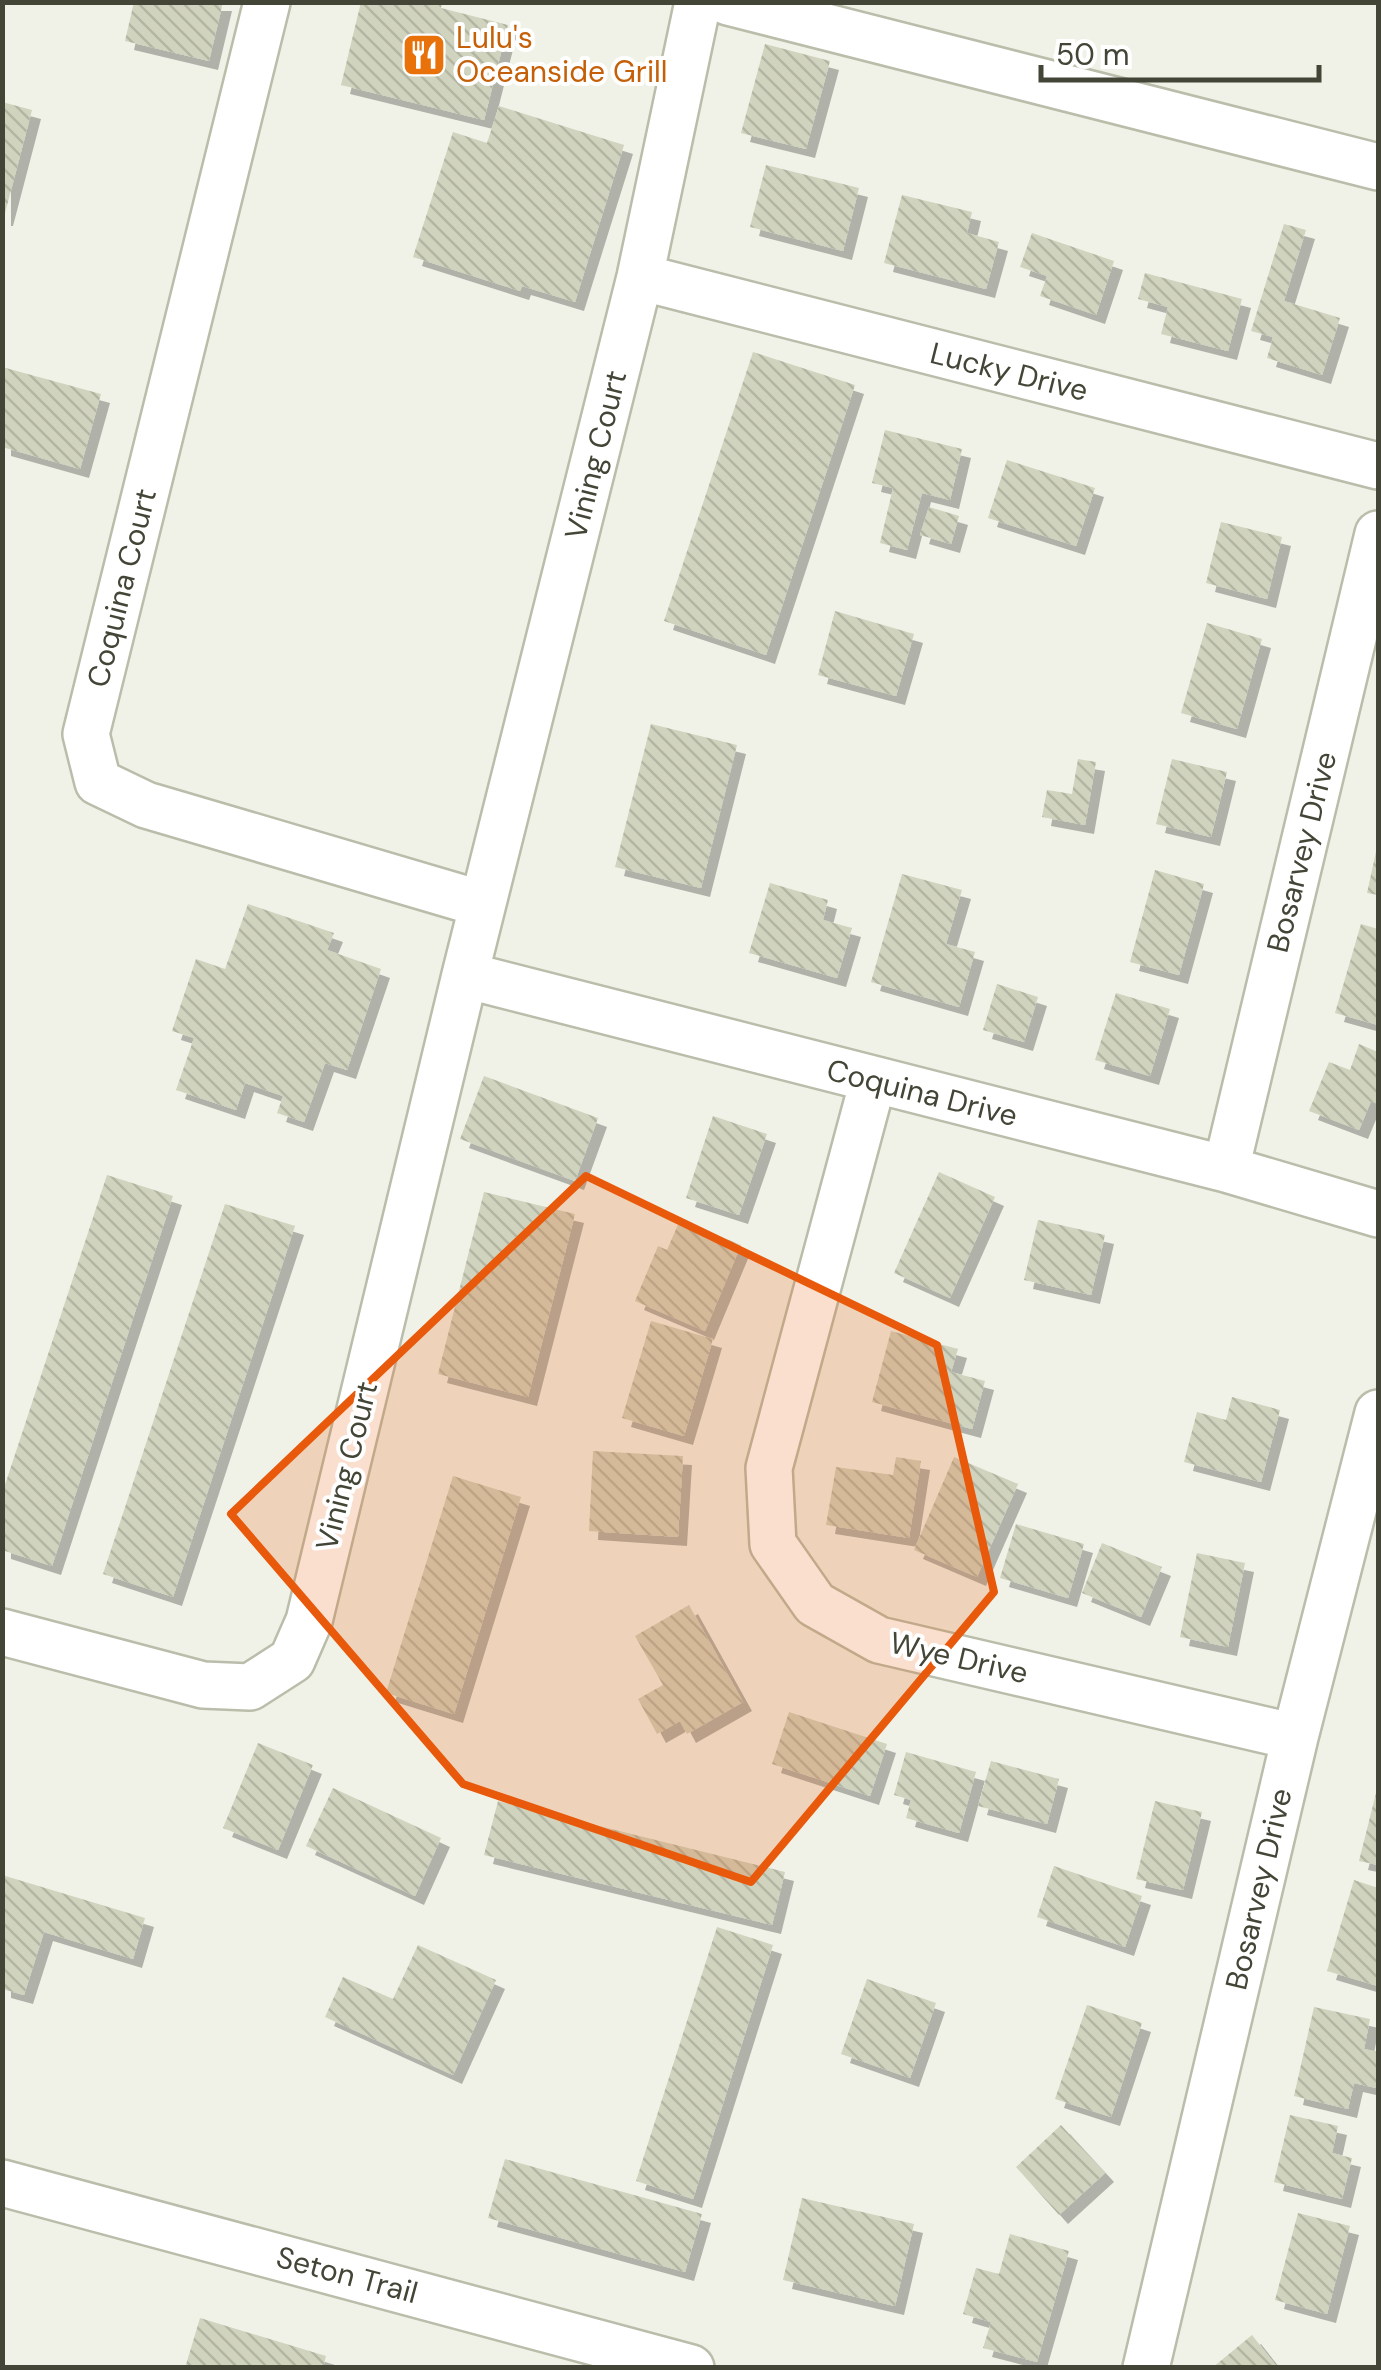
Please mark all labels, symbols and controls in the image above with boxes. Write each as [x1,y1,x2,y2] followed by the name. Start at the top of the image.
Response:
[456,18,667,91] place label: Lulu's Oceanside Grill
[1041,20,1318,82] scale bar
[401,32,447,78] restaurant icon: Lulu's Oceanside Grill
[1056,35,1130,74] text: 50 m
[926,333,1092,410] street label: Lucky Drive
[556,366,635,544] street label: Vining Court
[78,484,165,691] street label: Coquina Court
[1258,747,1345,956] street label: Bosarvey Drive
[823,1050,1021,1135] street label: Coquina Drive
[307,1377,386,1555] street label: Vining Court
[886,1623,1032,1692] street label: Wye Drive
[1216,1784,1301,1993] street label: Bosarvey Drive
[272,2237,422,2312] street label: Seton Trail

